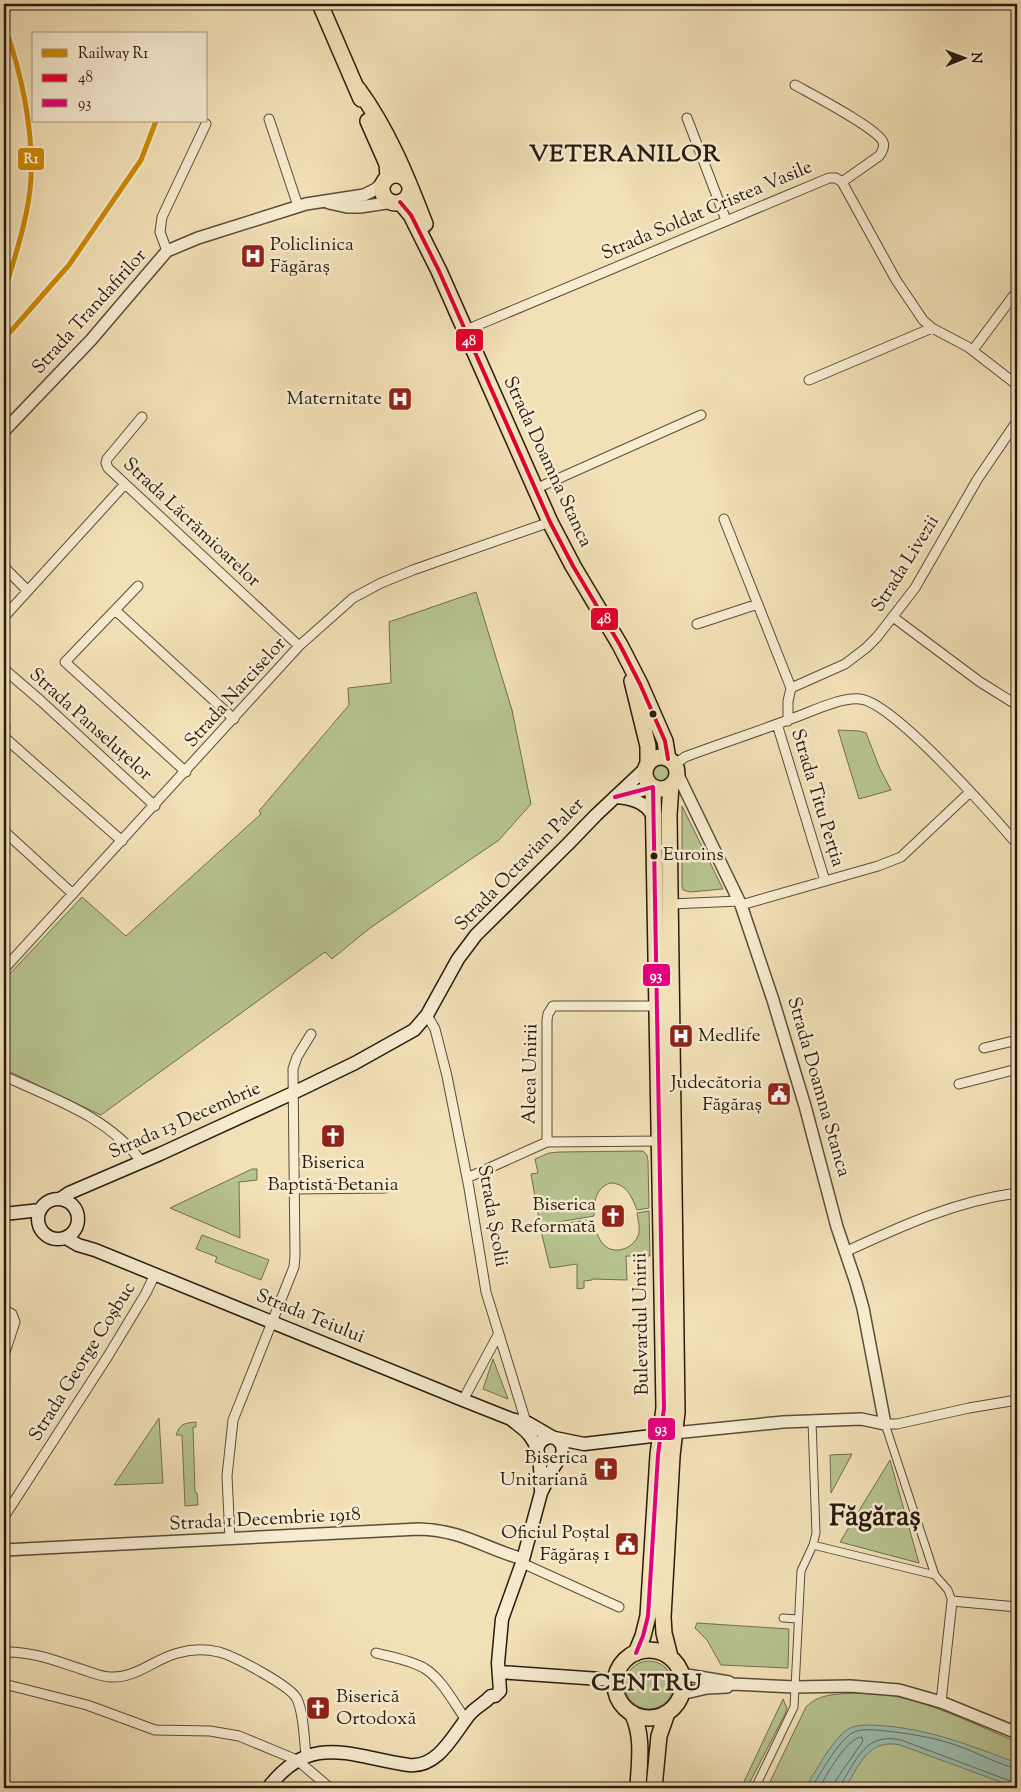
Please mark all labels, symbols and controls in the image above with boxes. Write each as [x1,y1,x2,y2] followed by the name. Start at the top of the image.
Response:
[32,32,208,122] legend
[938,32,988,82] north arrow
[78,44,148,65] text: Railway R1
[965,52,985,64] text: N
[78,68,93,89] text: 48
[78,94,91,115] text: 93
[529,138,721,172] district label: VETERANILOR
[17,147,45,171] line badge: R1
[24,150,39,170] text: R1
[597,154,817,268] street label: Strada Soldat Cristea Vasile
[270,232,354,281] place label: Policlinica Făgăraș
[26,243,154,381] street label: Strada Trandafirilor
[240,243,266,269] hospital icon: Policlinica Făgăraș
[455,328,484,352] line badge: 48
[461,332,476,352] text: 48
[495,372,599,552] street label: Strada Doamna Stanca
[287,386,382,413] place label: Maternitate
[387,386,413,412] hospital icon: Maternitate
[116,452,266,594] street label: Strada Lăcrămioarelor
[865,510,947,618] street label: Strada Livezii
[590,607,619,631] line badge: 48
[596,610,611,630] text: 48
[179,632,293,754] street label: Strada Narciselor
[22,662,158,788] street label: Strada Panseluțelor
[648,709,658,719] unlabelled marker
[783,726,851,870] street label: Strada Titu Perția
[449,792,591,938] street label: Strada Octavian Paler
[663,843,724,869] place label: Euroins
[649,851,659,861] marker: Euroins
[642,963,671,987] line badge: 93
[650,967,663,987] text: 93
[779,994,857,1180] street label: Strada Doamna Stanca
[517,1023,545,1125] street label: Aleea Unirii
[668,1023,694,1049] hospital icon: Medlife
[698,1023,761,1050] place label: Medlife
[670,1070,762,1119] place label: Judecătoria Făgăraș
[105,1075,265,1167] street label: Strada 13 Decembrie
[766,1081,792,1107] public building icon: Judecătoria Făgăraș
[320,1123,346,1149] church icon: Biserica Baptistă Betania
[267,1150,399,1199] place label: Biserica Baptistă Betania
[470,1163,514,1269] street label: Strada Școlii
[511,1192,596,1241] place label: Biserica Reformată
[600,1203,626,1229] church icon: Biserica Reformată
[627,1252,657,1396] street label: Bulevardul Unirii
[23,1277,143,1447] street label: Strada George Coșbuc
[252,1283,368,1351] street label: Strada Teiului
[647,1417,676,1441] line badge: 93
[655,1420,668,1440] text: 93
[500,1445,588,1494] place label: Biserica Unitariană
[593,1456,619,1482] church icon: Biserica Unitariană
[829,1497,921,1539] district label: Făgăraș
[169,1502,361,1538] street label: Strada 1 Decembrie 1918
[501,1520,611,1569] place label: Oficiul Poștal Făgăraș 1
[614,1531,640,1557] public building icon: Oficiul Poștal Făgăraș 1
[591,1667,703,1701] district label: CENTRU
[336,1684,416,1733] place label: Biserică Ortodoxă
[305,1695,331,1721] church icon: Biserică Ortodoxă

